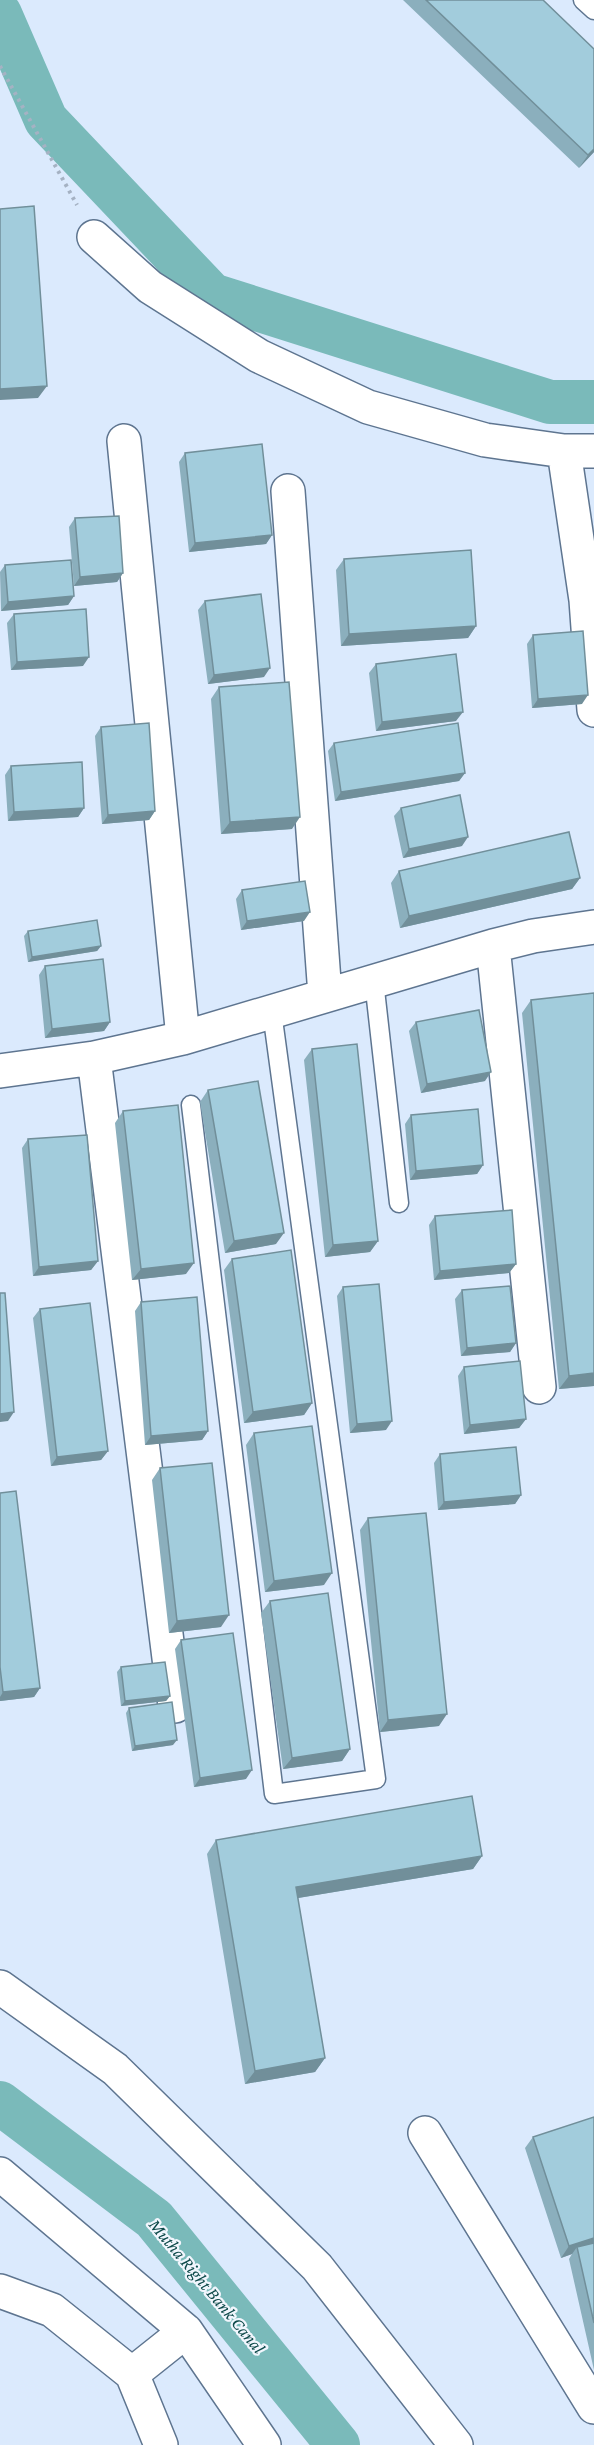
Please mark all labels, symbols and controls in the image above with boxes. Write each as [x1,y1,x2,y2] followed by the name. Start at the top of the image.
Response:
[144,2214,270,2358] water label: Mutha Right Bank Canal

